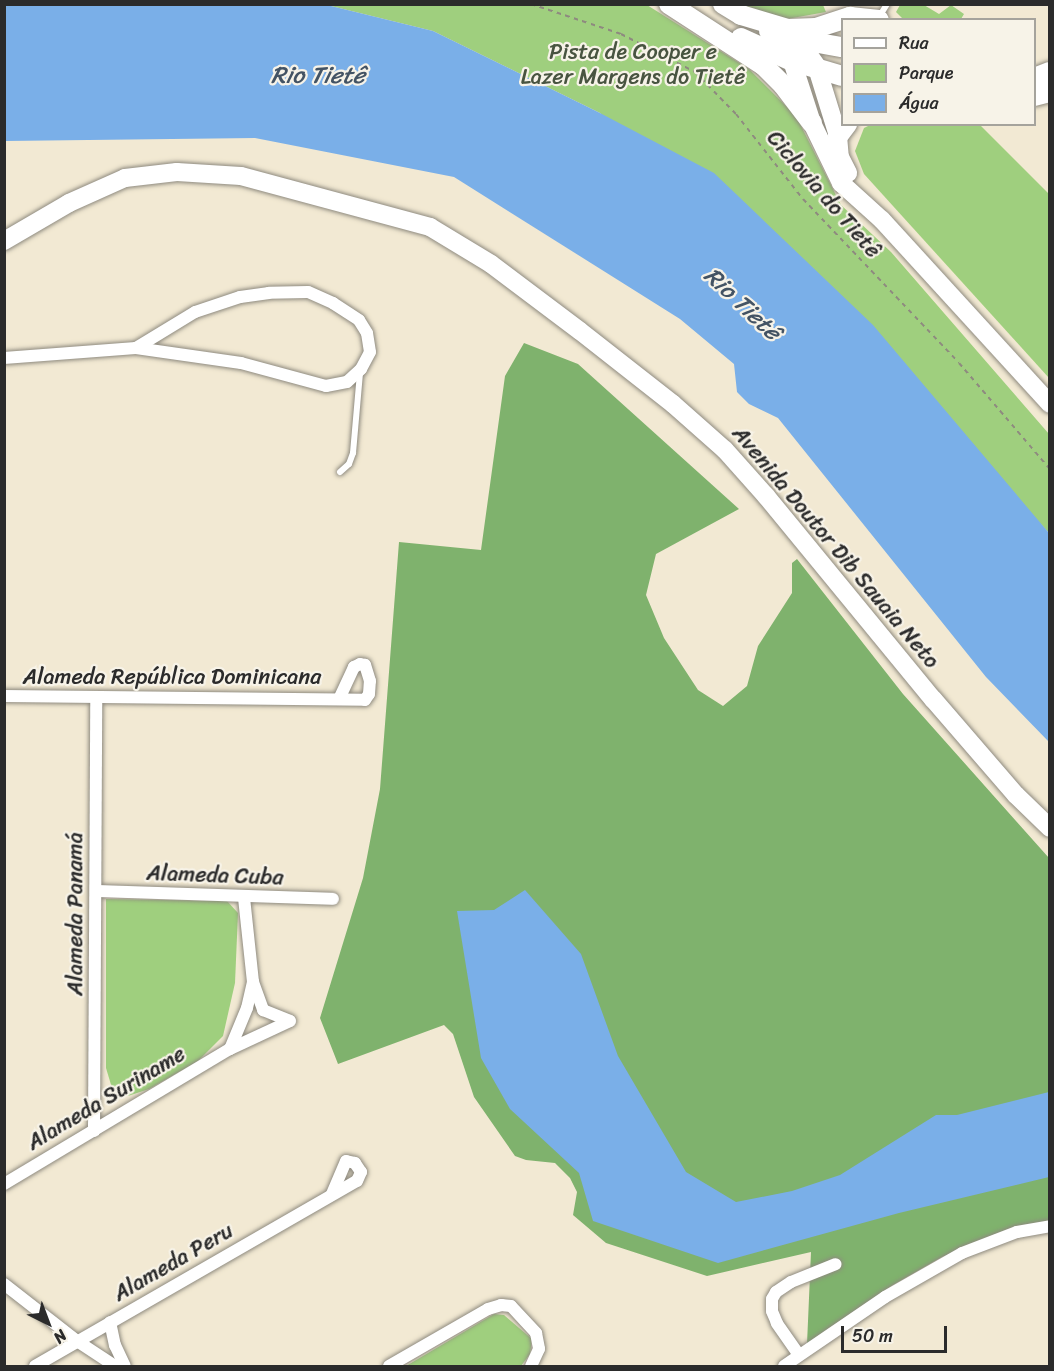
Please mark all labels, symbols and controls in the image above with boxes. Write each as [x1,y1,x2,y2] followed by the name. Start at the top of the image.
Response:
[841,18,1036,126] legend
[899,27,929,59] text: Rua
[521,38,745,90] park label: Pista de Cooper e Lazer Margens do Tietê
[899,57,953,89] text: Parque
[271,62,365,90] water label: Rio Tietê
[899,87,939,119] text: Água
[761,125,887,263] street label: Ciclovia do Tietê
[698,261,786,347] water label: Rio Tietê
[727,420,945,674] street label: Avenida Doutor Dib Sauaia Neto
[23,664,321,690] street label: Alameda República Dominicana
[62,832,88,996] street label: Alameda Panamá
[146,859,284,891] street label: Alameda Cuba
[22,1040,190,1156] street label: Alameda Suriname
[108,1217,238,1307] street label: Alameda Peru
[18,1293,78,1353] north arrow
[844,1314,950,1352] scale bar
[852,1320,893,1352] text: 50 m
[47,1322,74,1351] text: N

